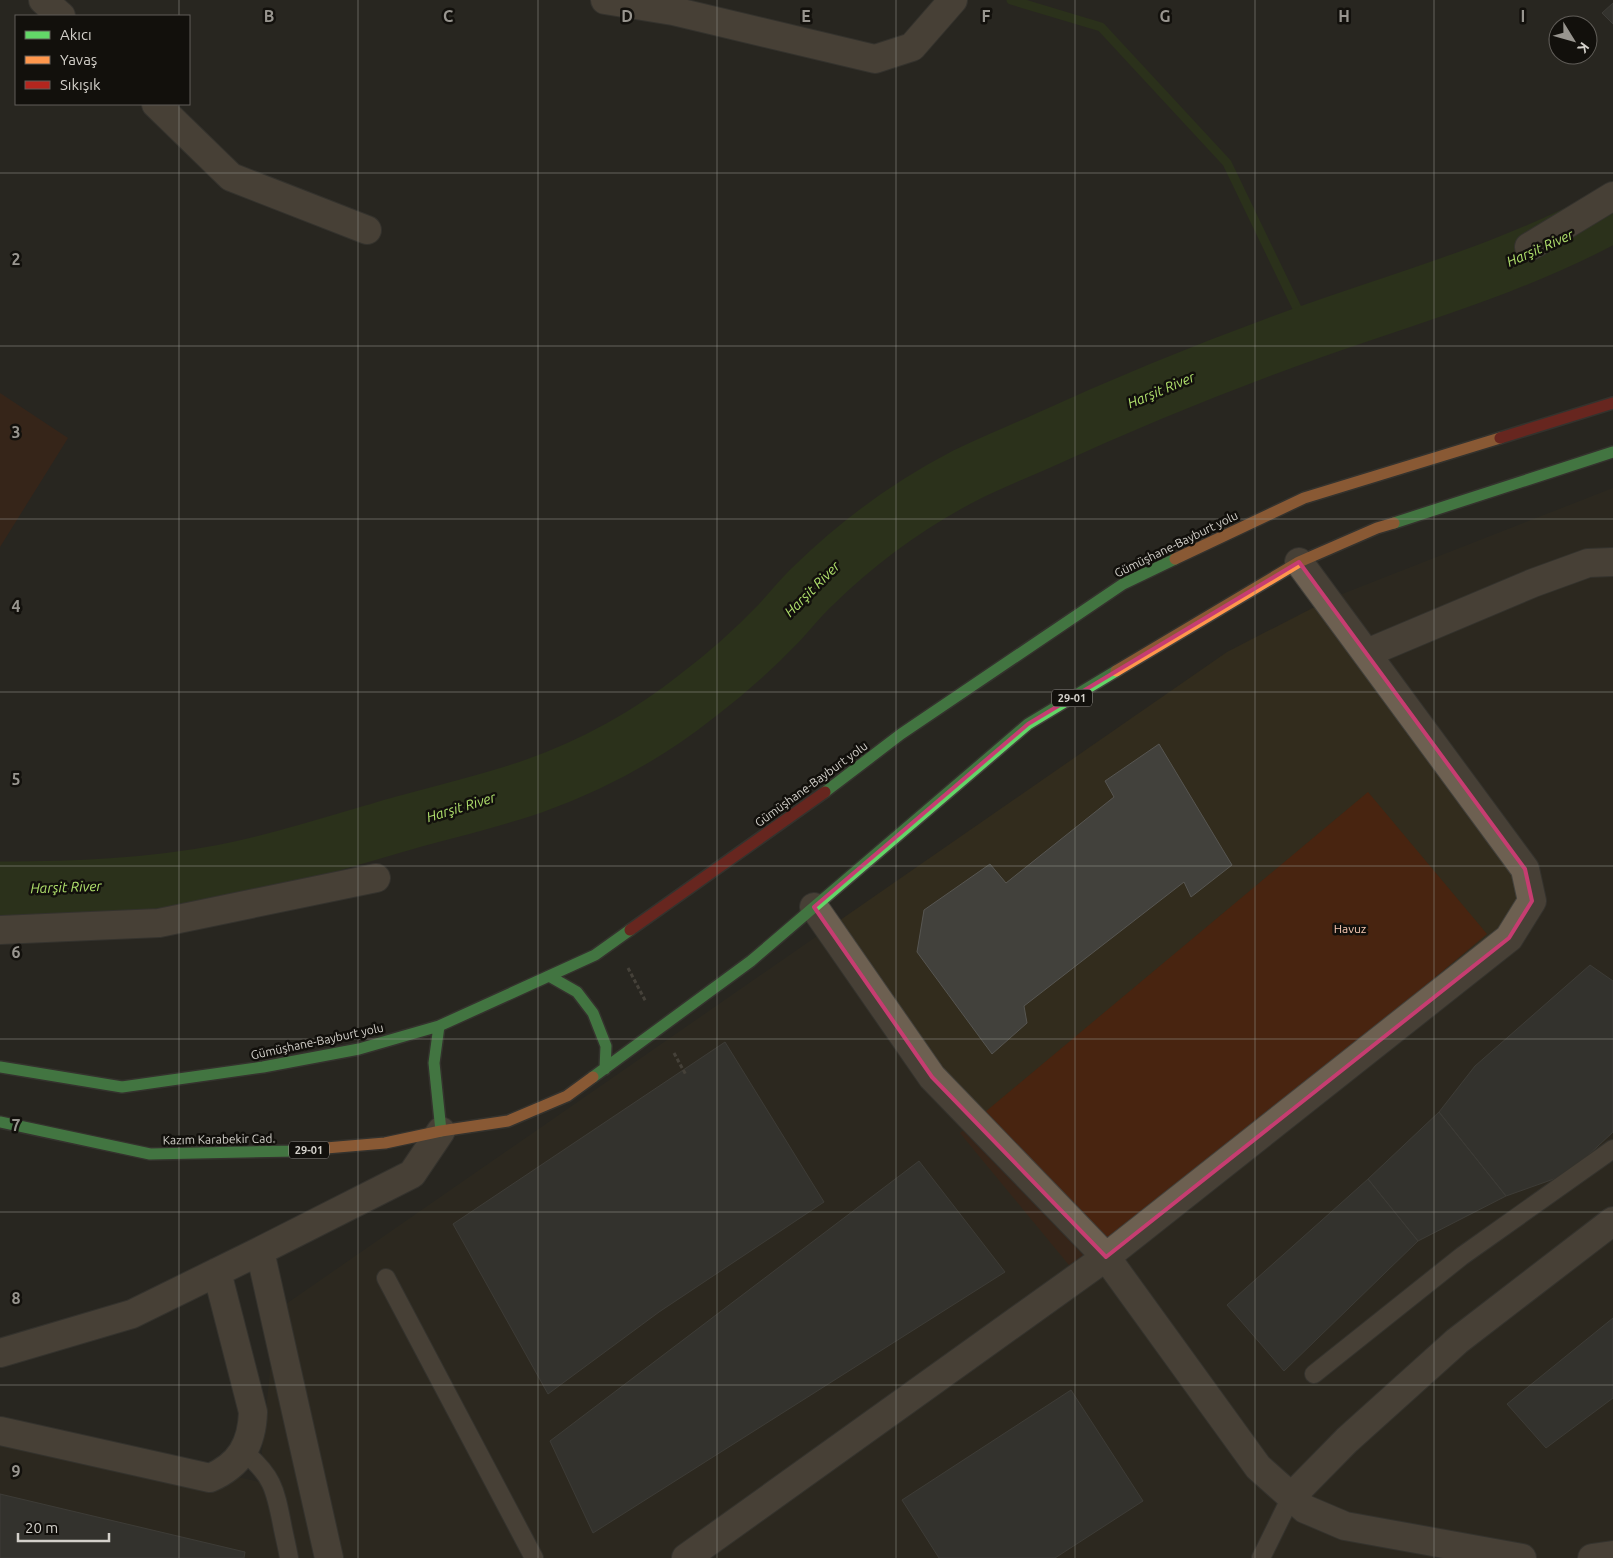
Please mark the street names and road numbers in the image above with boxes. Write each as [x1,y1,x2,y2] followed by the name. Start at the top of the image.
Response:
[1112,508,1240,580] street label: Gümüşhane-Bayburt yolu
[1052,690,1092,706] road number: 29-01
[752,739,870,829] street label: Gümüşhane-Bayburt yolu
[249,1021,385,1061] street label: Gümüşhane-Bayburt yolu
[163,1132,275,1146] street label: Kazım Karabekir Cad.
[289,1142,329,1158] road number: 29-01

